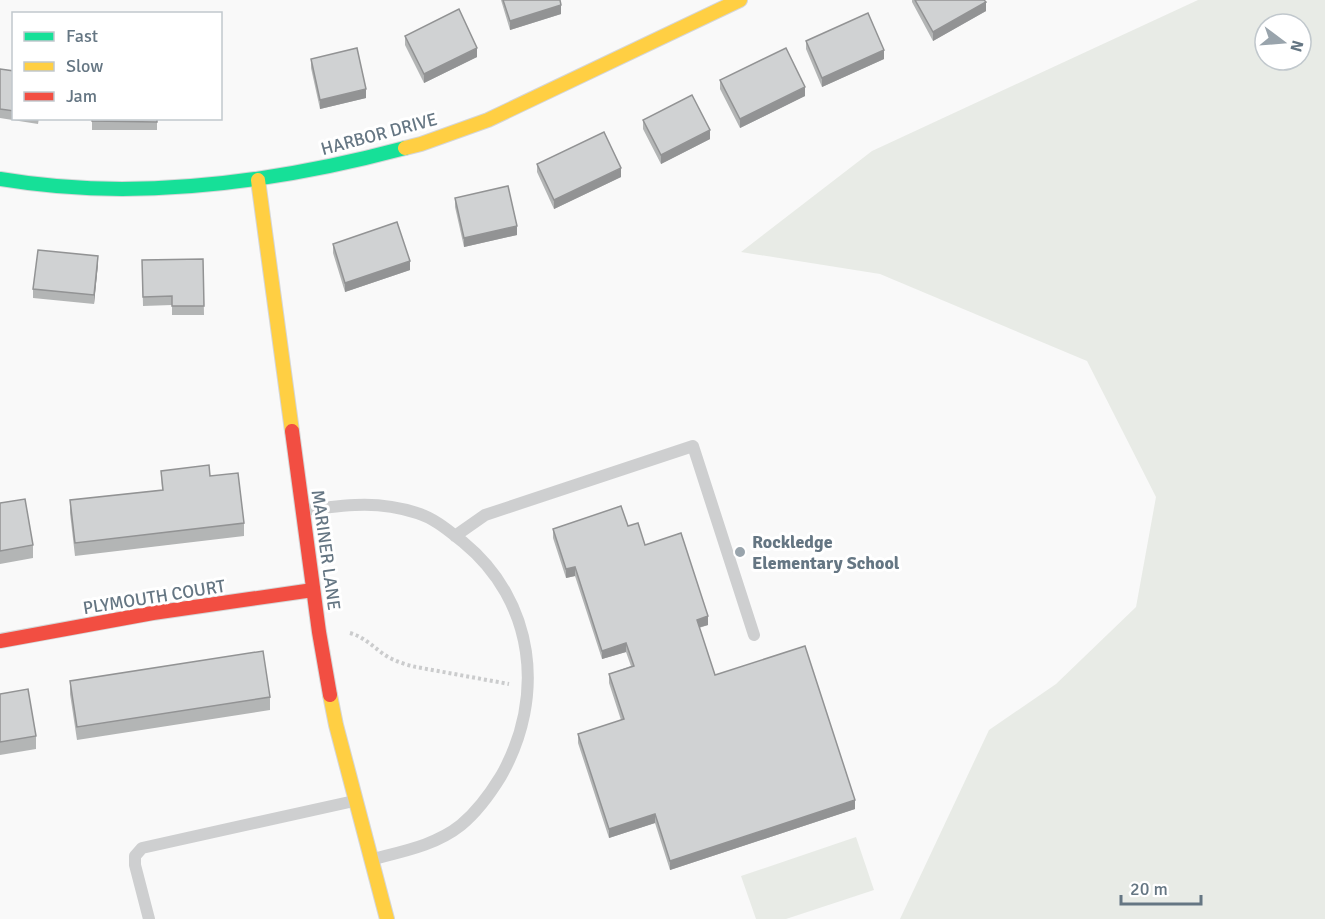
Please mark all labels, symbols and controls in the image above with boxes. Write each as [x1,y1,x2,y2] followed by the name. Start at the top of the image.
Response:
[12,12,222,120] legend
[1253,12,1313,72] north arrow
[66,25,98,47] text: Fast
[1285,38,1308,54] text: N
[66,55,103,77] text: Slow
[66,85,97,107] text: Jam
[318,108,440,160] street label: HARBOR DRIVE
[307,488,345,612] street label: MARINER LANE
[752,531,900,574] place label: Rockledge Elementary School
[733,545,747,559] marker: Rockledge Elementary School
[81,575,227,619] street label: PLYMOUTH COURT
[1121,868,1200,906] scale bar
[1130,878,1168,900] text: 20 m

